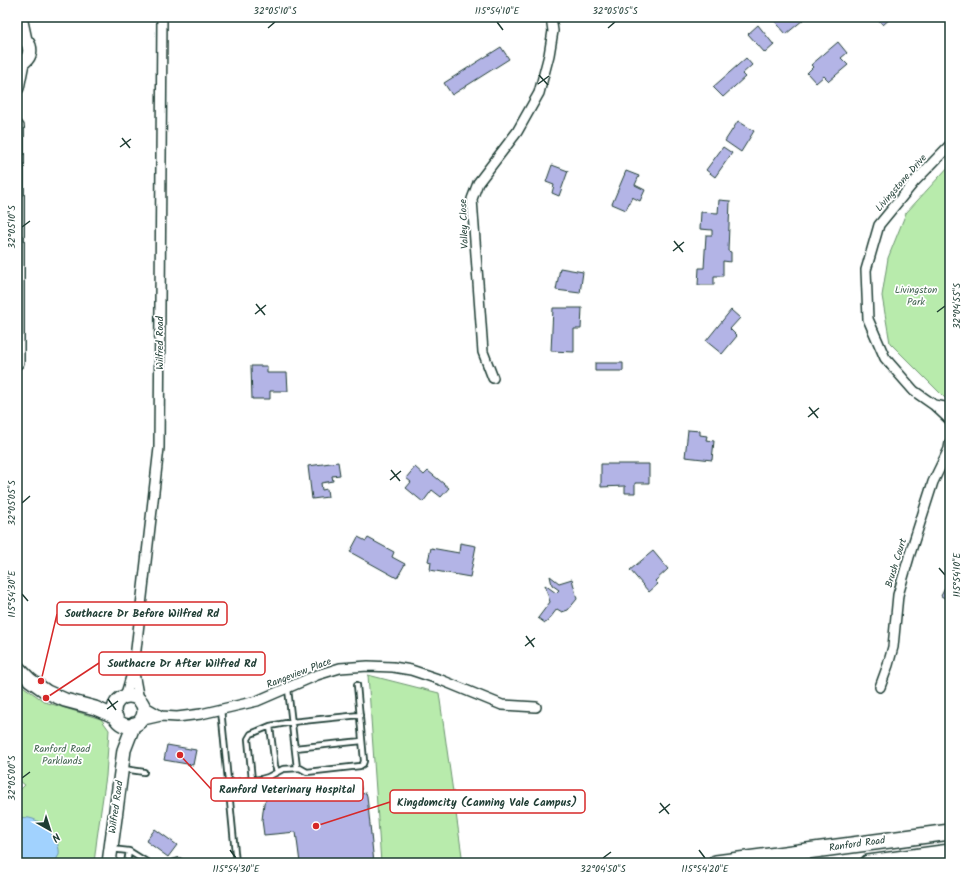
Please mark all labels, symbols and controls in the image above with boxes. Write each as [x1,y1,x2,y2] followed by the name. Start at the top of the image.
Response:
[253,3,297,19] text: 32°05'10"S
[475,3,520,19] text: 115°54'10"E
[592,3,639,19] text: 32°05'05"S
[871,150,931,215] street label: Livingstone Drive
[455,198,473,249] street label: Valley Close
[4,205,20,249] text: 32°05'10"S
[895,282,937,310] park label: Livingston Park
[949,282,965,329] text: 32°04'55"S
[152,315,168,370] street label: Wilfred Road
[4,479,20,526] text: 32°05'05"S
[881,536,911,590] street label: Brush Court
[949,552,965,597] text: 115°54'10"E
[4,569,20,618] text: 115°54'30"E
[57,602,227,625] callout: Southacre Dr Before Wilfred Rd
[65,605,220,623] text: Southacre Dr Before Wilfred Rd
[99,652,265,675] callout: Southacre Dr After Wilfred Rd
[264,653,334,693] street label: Rangeview Place
[107,655,258,673] text: Southacre Dr After Wilfred Rd
[34,741,91,769] park label: Ranford Road Parklands
[4,755,20,801] text: 32°05'00"S
[211,778,363,801] callout: Ranford Veterinary Hospital
[104,779,128,834] street label: Wilfred Road
[219,781,355,799] text: Ranford Veterinary Hospital
[390,790,585,813] callout: Kingdomcity (Canning Vale Campus)
[397,794,577,812] text: Kingdomcity (Canning Vale Campus)
[30,810,70,850] north arrow
[47,828,64,846] text: N
[828,832,887,856] street label: Ranford Road
[212,861,261,877] text: 115°54'30"E
[580,861,627,877] text: 32°04'50"S
[681,861,730,877] text: 115°54'20"E

